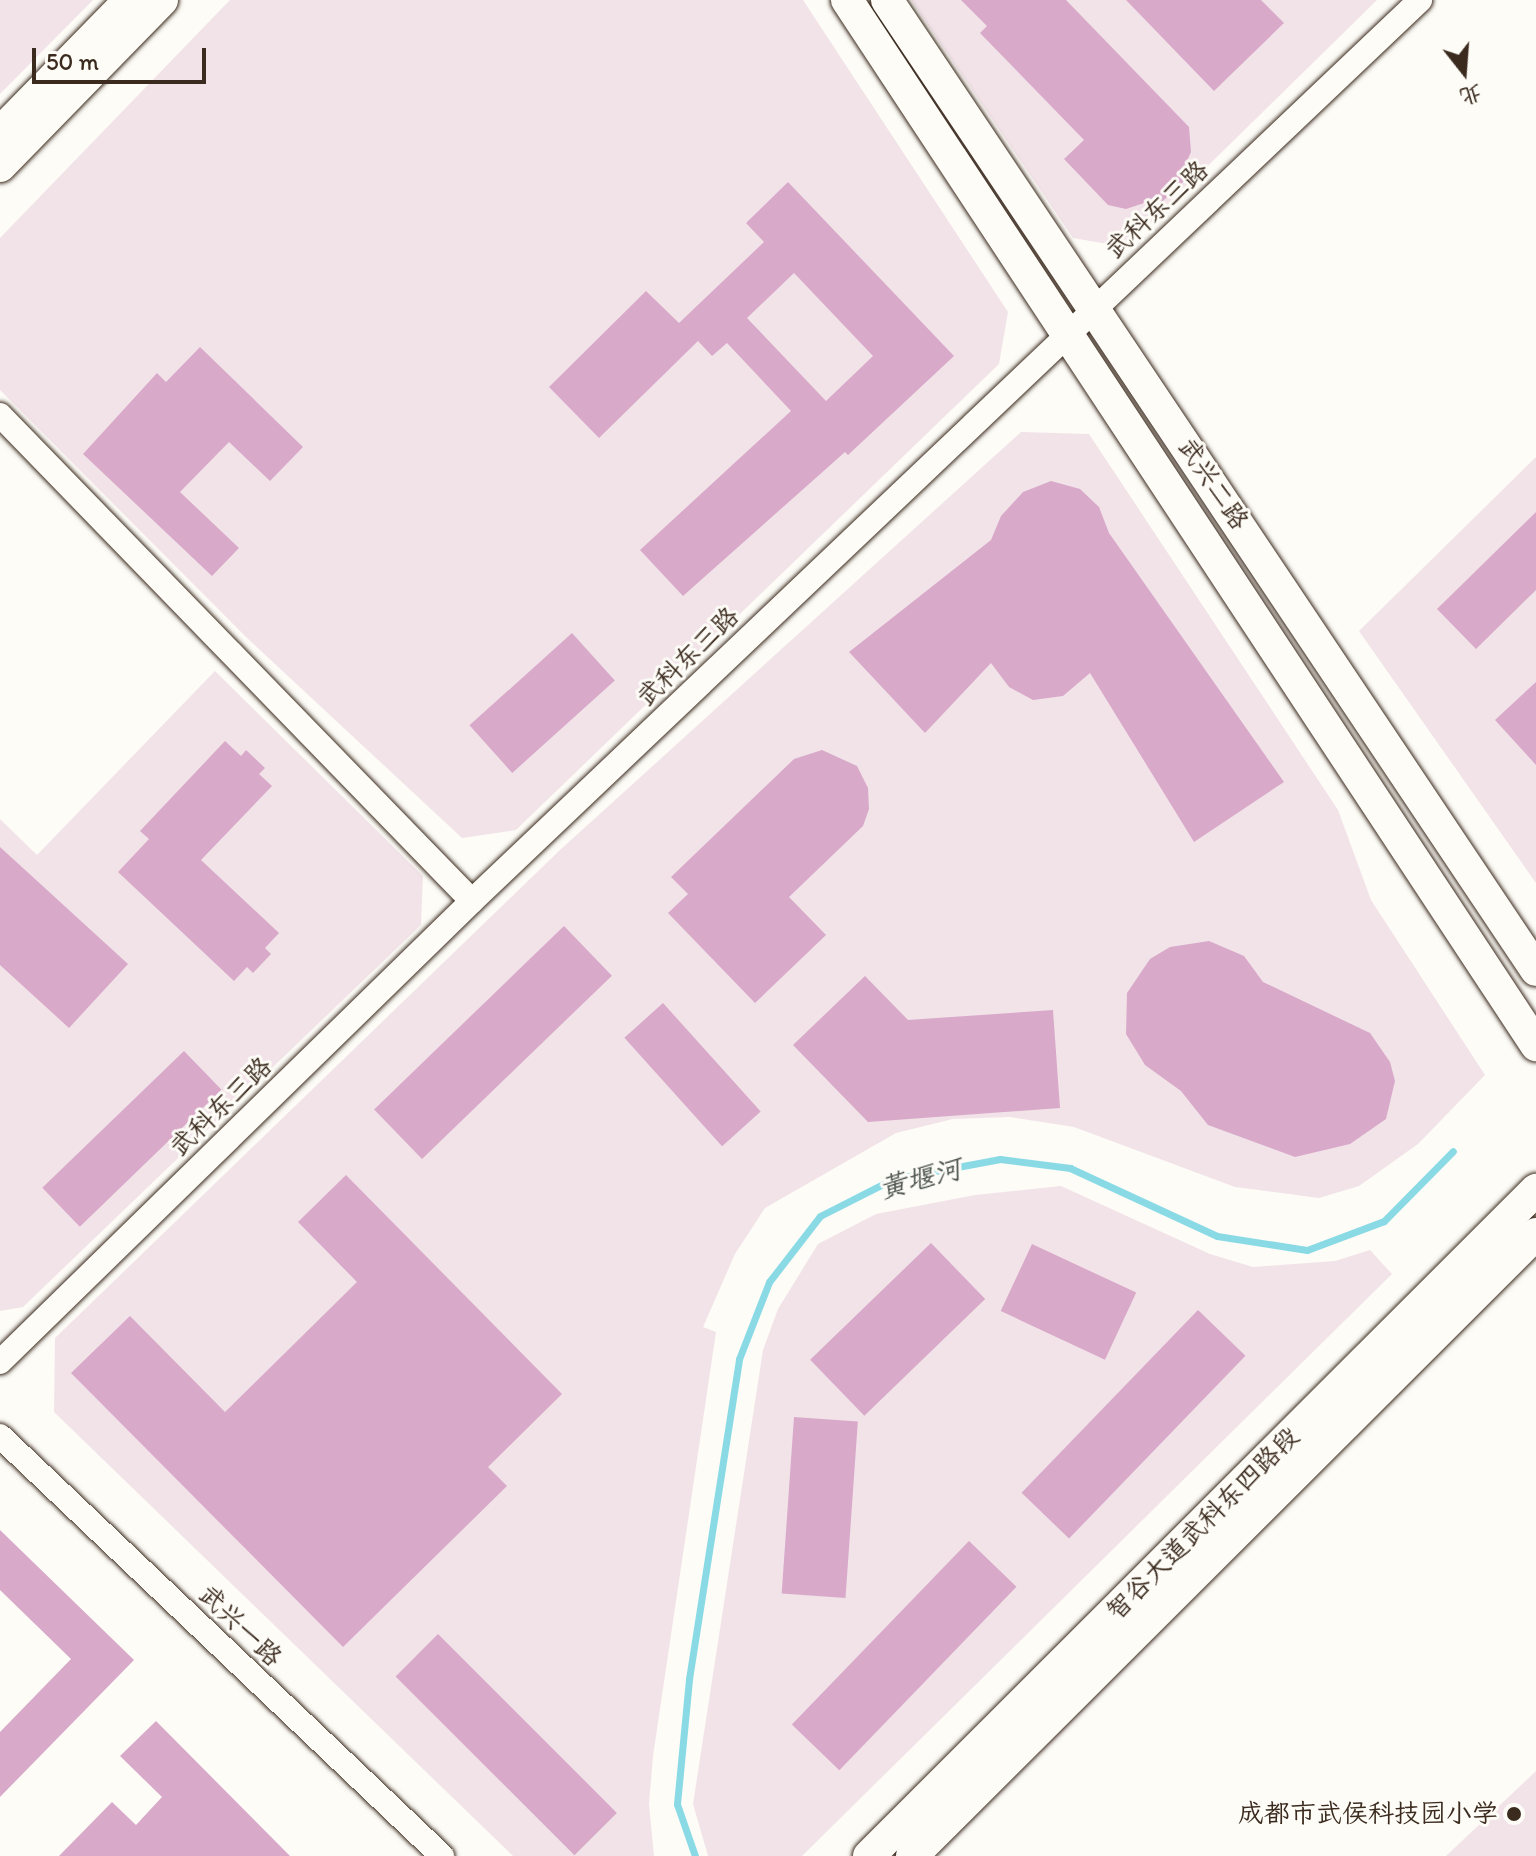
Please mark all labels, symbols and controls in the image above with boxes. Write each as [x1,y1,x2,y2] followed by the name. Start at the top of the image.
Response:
[36,32,210,82] scale bar
[1424,32,1504,112] north arrow
[46,47,99,76] text: 50 m
[1457,79,1486,112] text: 北
[1099,154,1215,266] street label: 武科东三路
[1171,432,1255,536] street label: 武兴二路
[630,601,746,713] street label: 武科东三路
[163,1051,279,1163] street label: 武科东三路
[875,1151,965,1205] water label: 黄堰河
[1100,1421,1306,1627] street label: 智谷大道武科东四路段
[192,1579,288,1673] street label: 武兴一路
[1238,1798,1498,1830] place label: 成都市武侯科技园小学
[1505,1805,1523,1823] marker: 成都市武侯科技园小学

